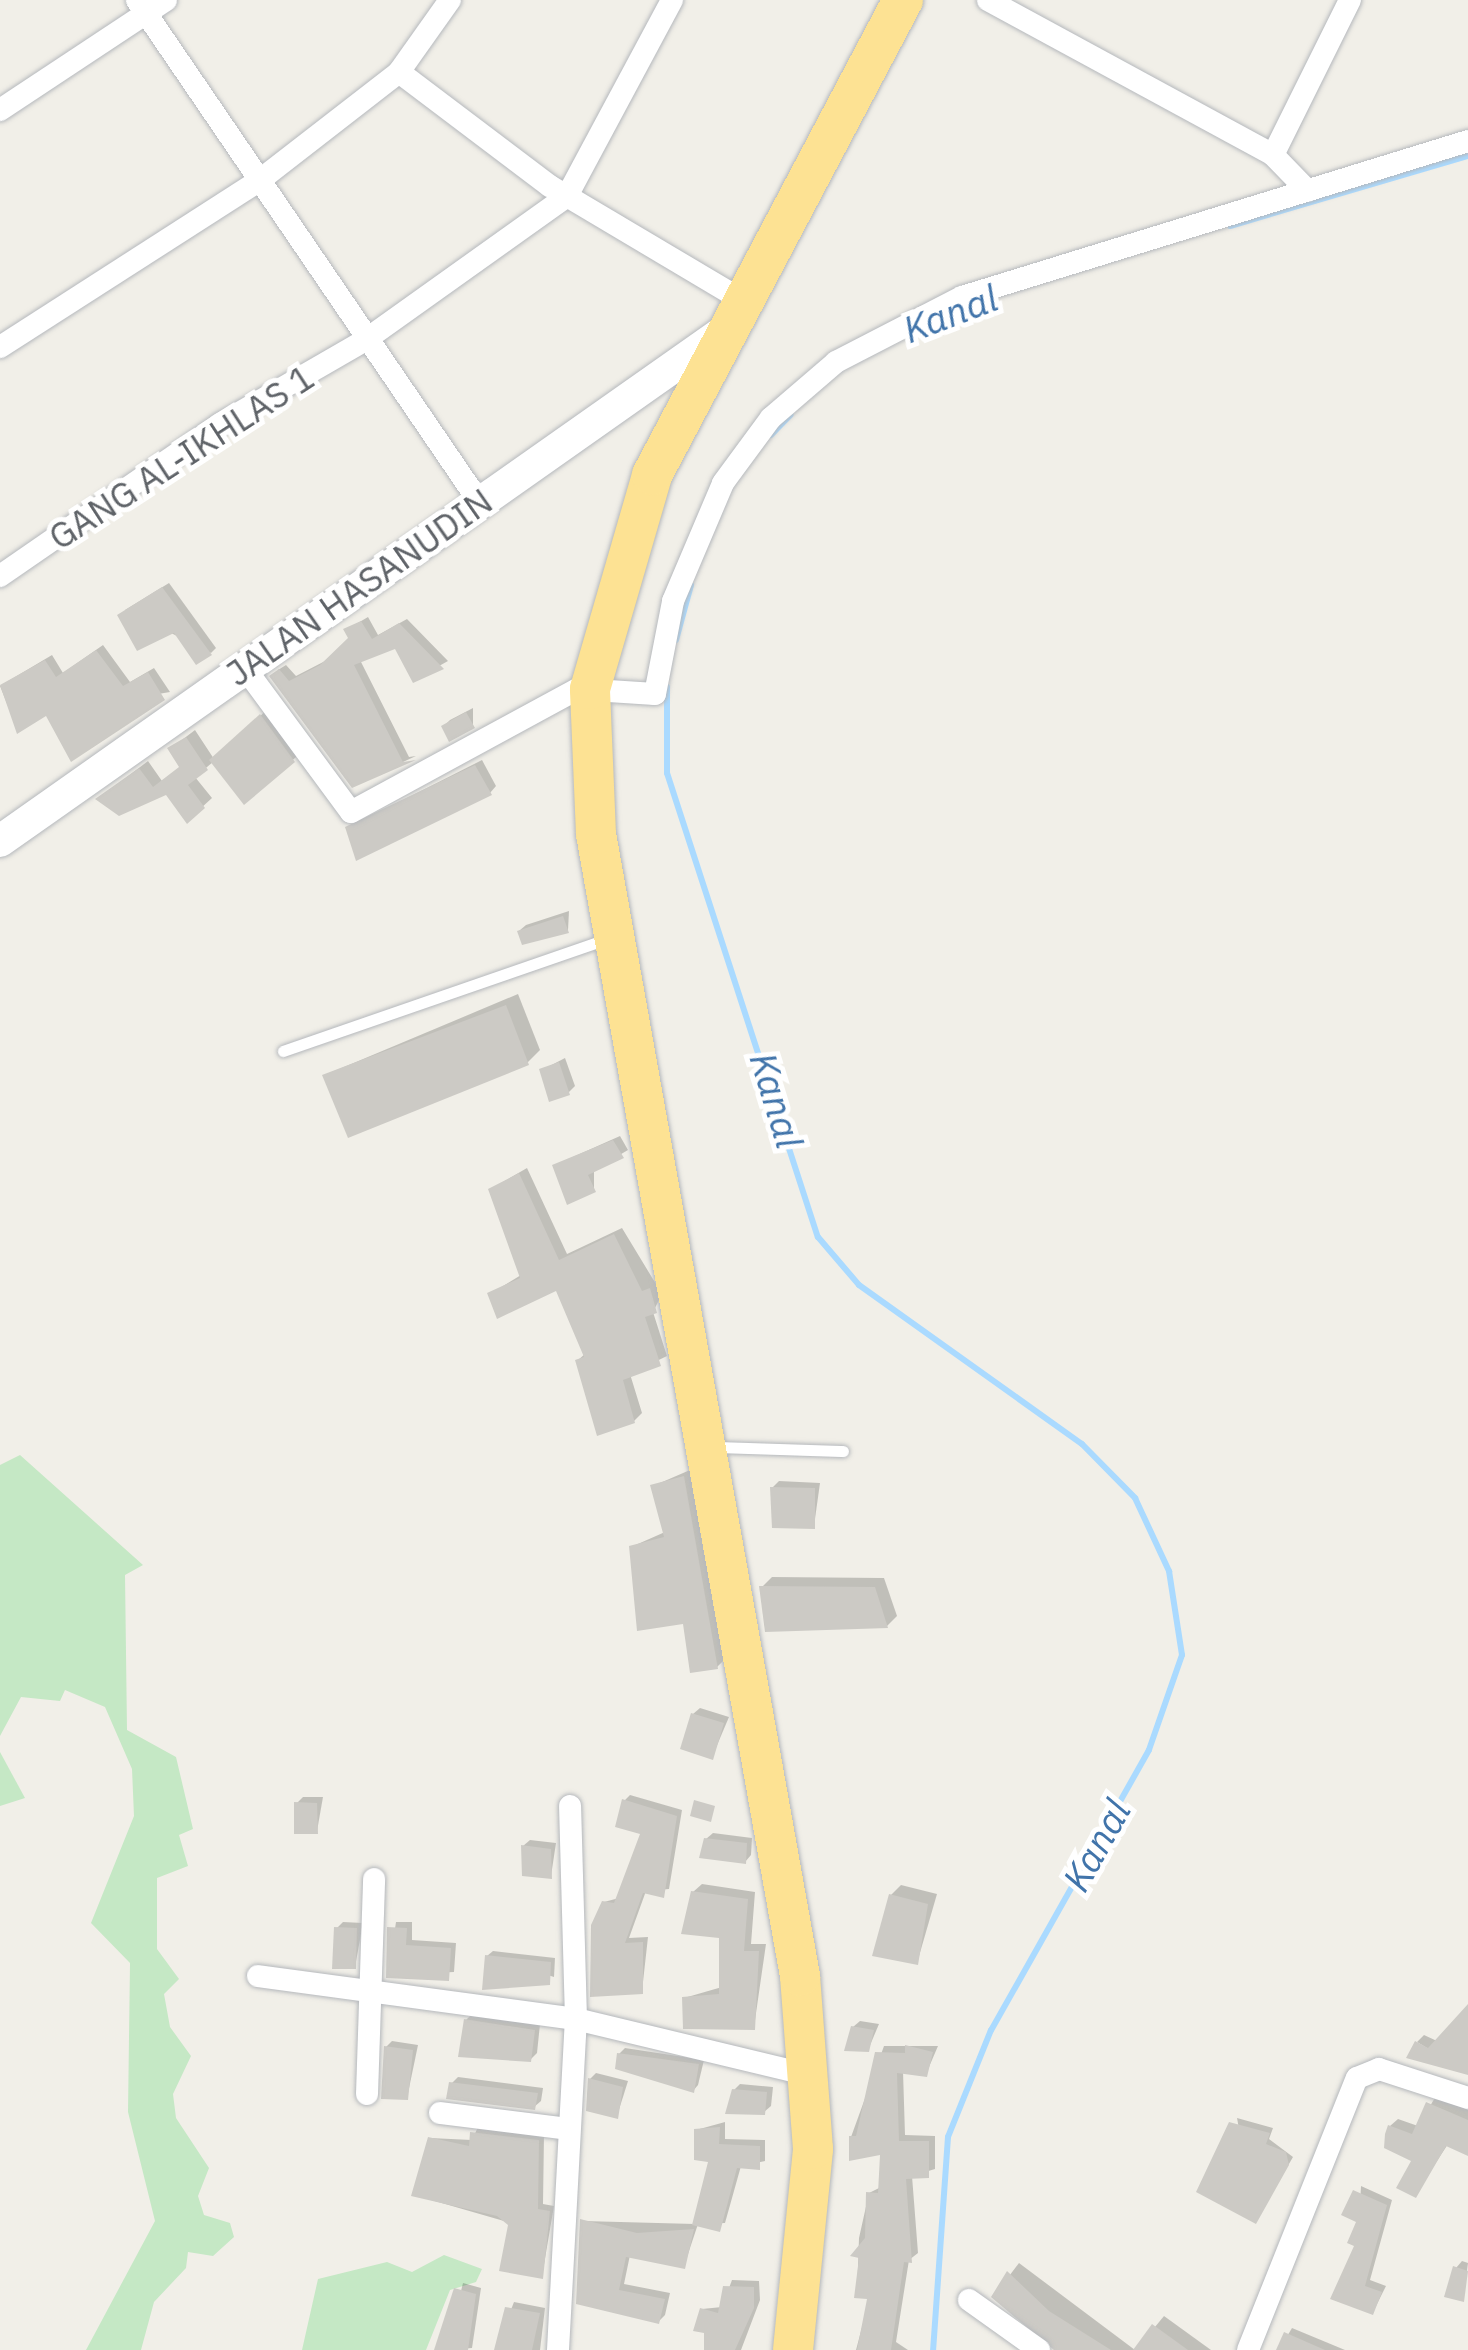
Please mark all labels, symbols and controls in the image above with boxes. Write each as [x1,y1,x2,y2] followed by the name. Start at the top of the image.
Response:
[896,274,1004,352] water label: Kanal
[41,356,321,558] street label: GANG AL-IKHLAS 1
[218,480,500,694] street label: JALAN HASANUDIN
[741,1047,813,1153] water label: Kanal
[1052,1791,1140,1899] water label: Kanal

